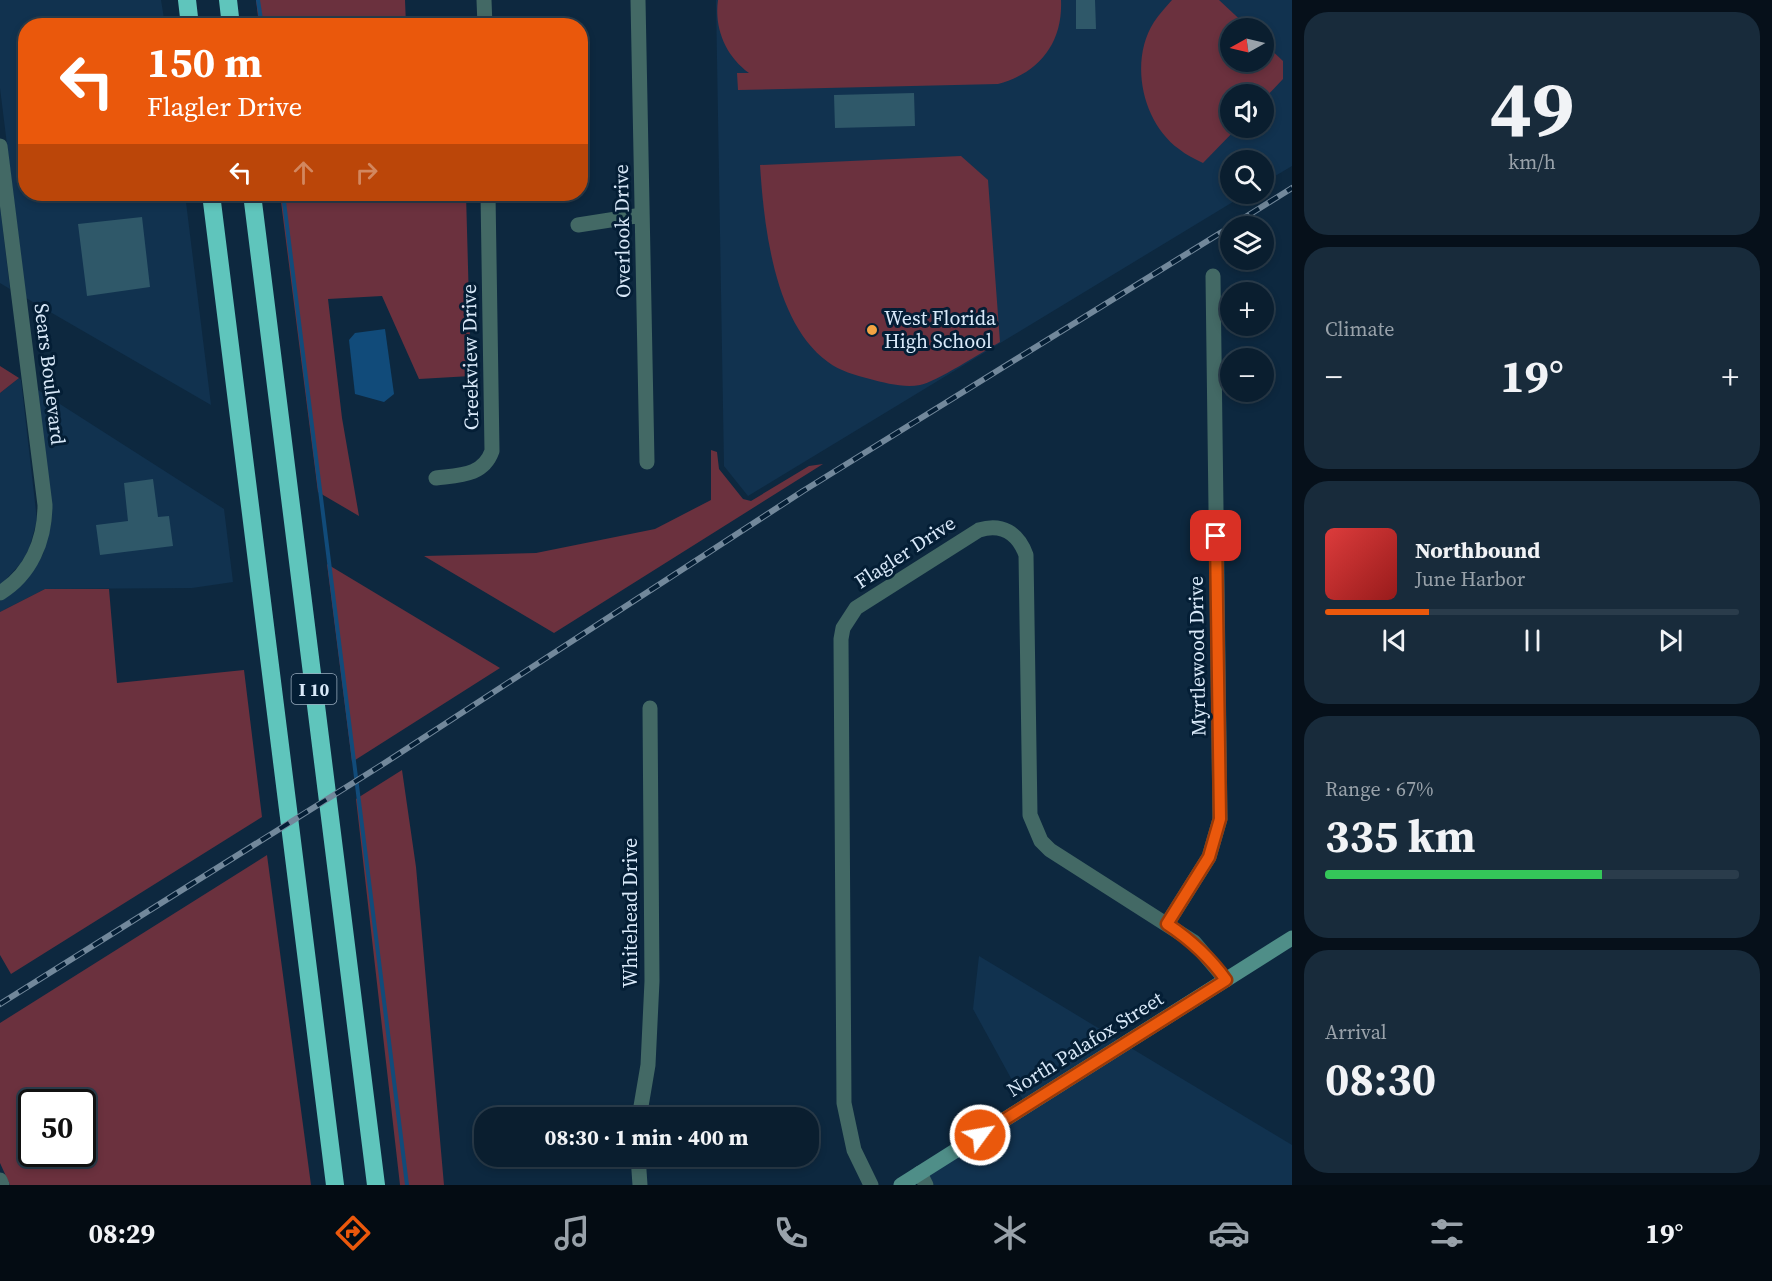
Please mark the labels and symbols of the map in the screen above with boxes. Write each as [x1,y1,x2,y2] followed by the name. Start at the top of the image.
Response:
[1220,18,1274,72] north arrow
[607,164,637,298] street label: Overlook Drive
[455,284,485,430] street label: Creekview Drive
[27,302,73,447] street label: Sears Boulevard
[884,304,997,355] place label: West Florida High School
[865,323,879,337] marker: West Florida High School
[849,509,961,595] street label: Flagler Drive
[1190,510,1241,561] pin
[1182,576,1212,736] street label: Myrtlewood Drive
[292,674,336,704] road number: I 10
[616,838,644,988] street label: Whitehead Drive
[1001,984,1169,1103] street label: North Palafox Street
[18,1089,96,1167] speed limit sign: 50
[948,1103,1012,1167] position arrow

